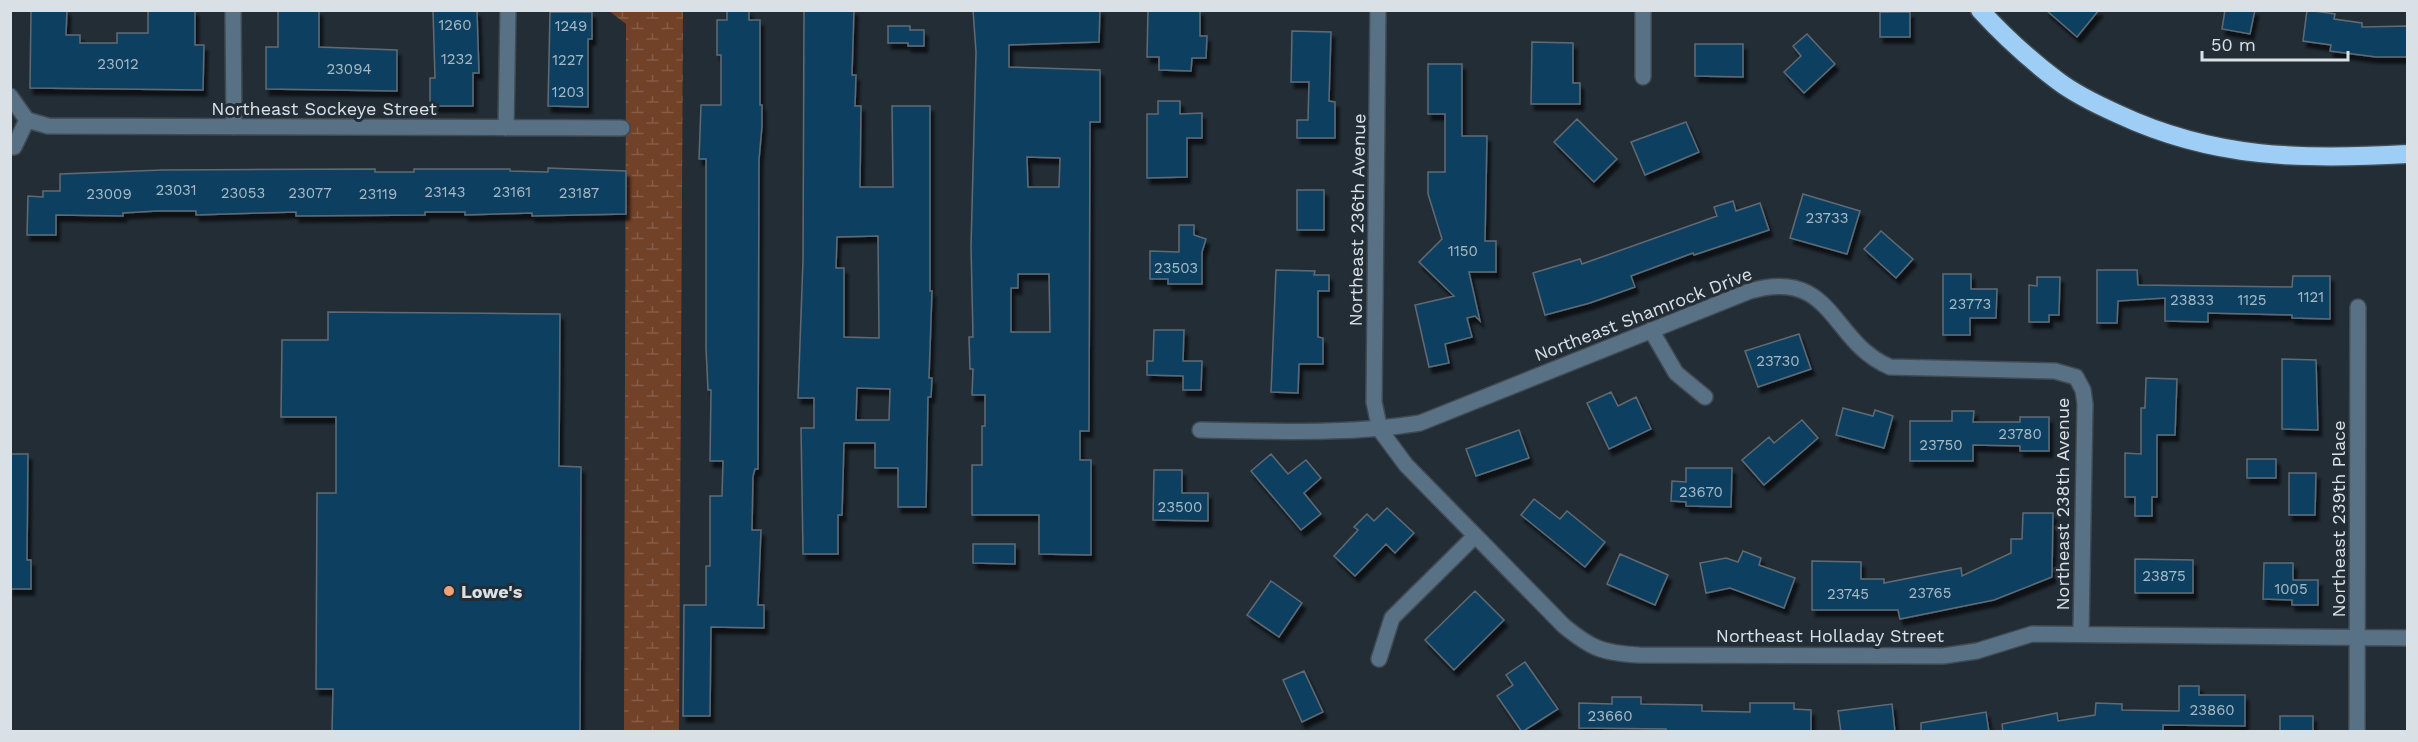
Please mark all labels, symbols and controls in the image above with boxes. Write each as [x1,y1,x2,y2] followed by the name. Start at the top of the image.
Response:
[438,16,472,34] house number: 1260
[555,17,587,35] house number: 1249
[2202,24,2348,62] scale bar
[2211,34,2256,55] text: 50 m
[441,50,473,68] house number: 1232
[552,51,584,69] house number: 1227
[97,55,139,73] house number: 23012
[326,60,372,78] house number: 23094
[552,83,584,101] house number: 1203
[211,98,437,119] street label: Northeast Sockeye Street
[1345,113,1369,327] street label: Northeast 236th Avenue
[155,181,197,199] house number: 23031
[424,183,466,201] house number: 23143
[493,183,531,201] house number: 23161
[221,184,265,202] house number: 23053
[288,184,332,202] house number: 23077
[559,184,599,202] house number: 23187
[86,185,132,203] house number: 23009
[359,185,397,203] house number: 23119
[1806,209,1848,227] house number: 23733
[1448,242,1478,260] house number: 1150
[1154,259,1198,277] house number: 23503
[1531,263,1755,365] street label: Northeast Shamrock Drive
[2298,288,2324,306] house number: 1121
[2170,291,2214,309] house number: 23833
[2237,291,2267,309] house number: 1125
[1949,295,1991,313] house number: 23773
[1756,352,1800,370] house number: 23730
[2052,398,2073,610] street label: Northeast 238th Avenue
[2328,420,2349,618] street label: Northeast 239th Place
[1998,425,2042,443] house number: 23780
[1919,436,1963,454] house number: 23750
[1679,483,1723,501] house number: 23670
[1158,498,1202,516] house number: 23500
[2142,567,2186,585] house number: 23875
[2274,580,2308,598] house number: 1005
[461,581,523,602] place label: Lowe's
[442,584,456,598] marker: Lowe's
[1909,584,1951,602] house number: 23765
[1827,585,1869,603] house number: 23745
[1716,625,1945,646] street label: Northeast Holladay Street
[2189,701,2235,719] house number: 23860
[1587,707,1633,725] house number: 23660

